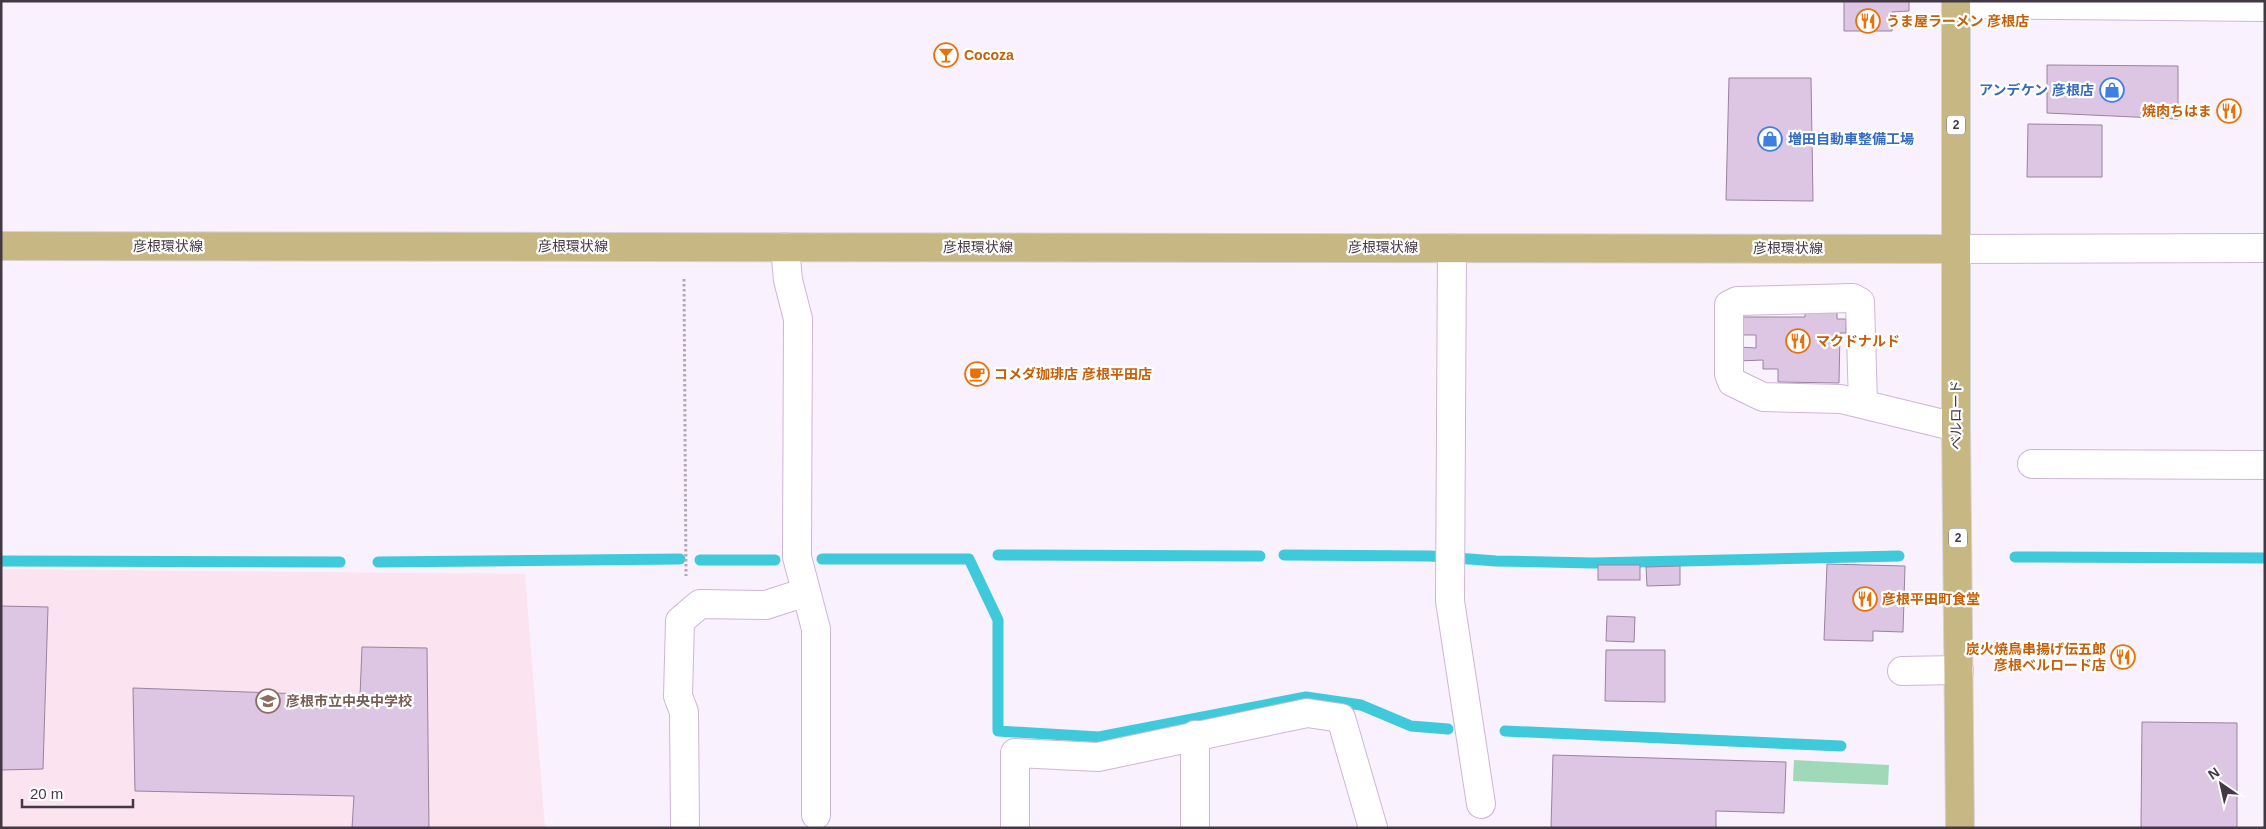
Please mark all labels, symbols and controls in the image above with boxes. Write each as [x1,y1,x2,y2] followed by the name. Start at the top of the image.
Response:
[1855,8,1881,34] restaurant icon: うま屋ラーメン 彦根店
[1886,13,2029,29] place label: うま屋ラーメン 彦根店
[933,42,959,68] bar icon: Cocoza
[964,47,1014,63] place label: Cocoza
[2099,77,2125,103] shop icon: アンデケン 彦根店
[1979,82,2094,98] place label: アンデケン 彦根店
[2216,98,2242,124] restaurant icon: 焼肉ちはま
[2142,103,2212,119] place label: 焼肉ちはま
[1947,116,1965,134] road number: 2
[1757,126,1783,152] shop icon: 増田自動車整備工場
[1788,131,1914,147] place label: 増田自動車整備工場
[133,238,203,254] street label: 彦根環状線
[538,238,608,254] street label: 彦根環状線
[943,239,1013,255] street label: 彦根環状線
[1348,239,1418,255] street label: 彦根環状線
[1753,240,1823,256] street label: 彦根環状線
[1785,328,1811,354] restaurant icon: マクドナルド
[1816,333,1900,349] place label: マクドナルド
[964,361,990,387] cafe icon: コメダ珈琲店 彦根平田店
[994,366,1152,382] place label: コメダ珈琲店 彦根平田店
[1948,380,1964,450] street label: ベルロード
[1949,528,1967,548] road number: 2
[1852,586,1878,612] restaurant icon: 彦根平田町食堂
[1882,591,1980,607] place label: 彦根平田町食堂
[1966,641,2106,673] place label: 炭火焼鳥串揚げ伝五郎 彦根ベルロード店
[2110,644,2136,670] restaurant icon: 炭火焼鳥串揚げ伝五郎 彦根ベルロード店
[255,688,281,714] school or university icon: 彦根市立中央中学校
[286,693,412,709] place label: 彦根市立中央中学校
[2196,759,2246,809] north arrow
[2205,764,2222,783] text: N
[22,776,134,808] scale bar
[30,785,63,802] text: 20 m

